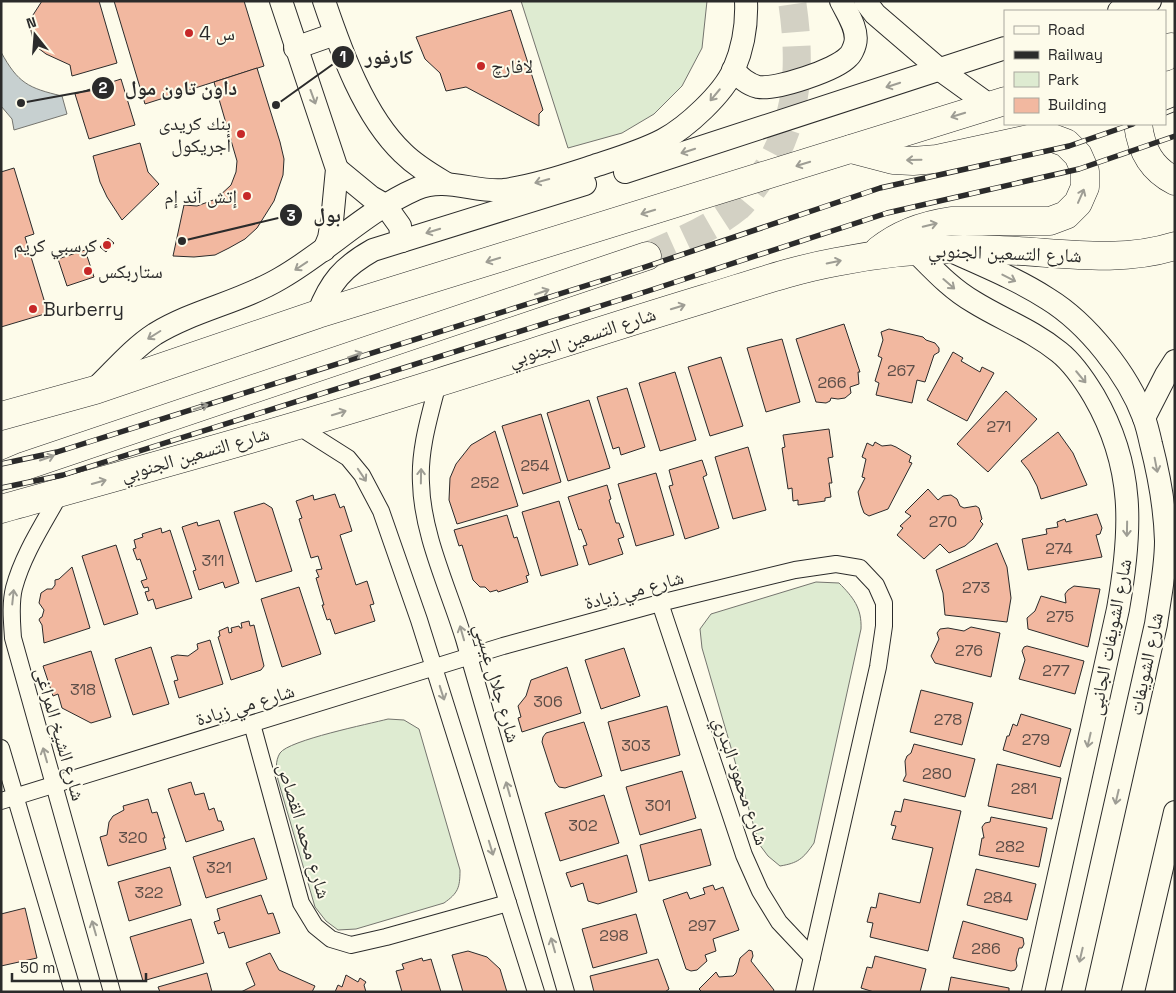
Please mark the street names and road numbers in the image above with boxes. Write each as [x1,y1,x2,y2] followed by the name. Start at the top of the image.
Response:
[928,238,1082,271] street label: شارع التسعين الجنوبي
[505,301,660,375] street label: شارع التسعين الجنوبي
[118,421,273,490] street label: شارع التسعين الجنوبي
[1083,557,1137,717] street label: شارع الشويفات الجانبى
[582,565,687,618] street label: شارع مي زيادة
[1123,610,1169,718] street label: شارع الشويفات
[465,620,526,746] street label: شارع جلال عيسي
[29,664,91,804] street label: شارع الشيخ المراغى
[193,678,298,735] street label: شارع مي زيادة
[705,714,775,849] street label: شارع محمود البدري
[272,760,336,902] street label: شارع محمد القصاص

